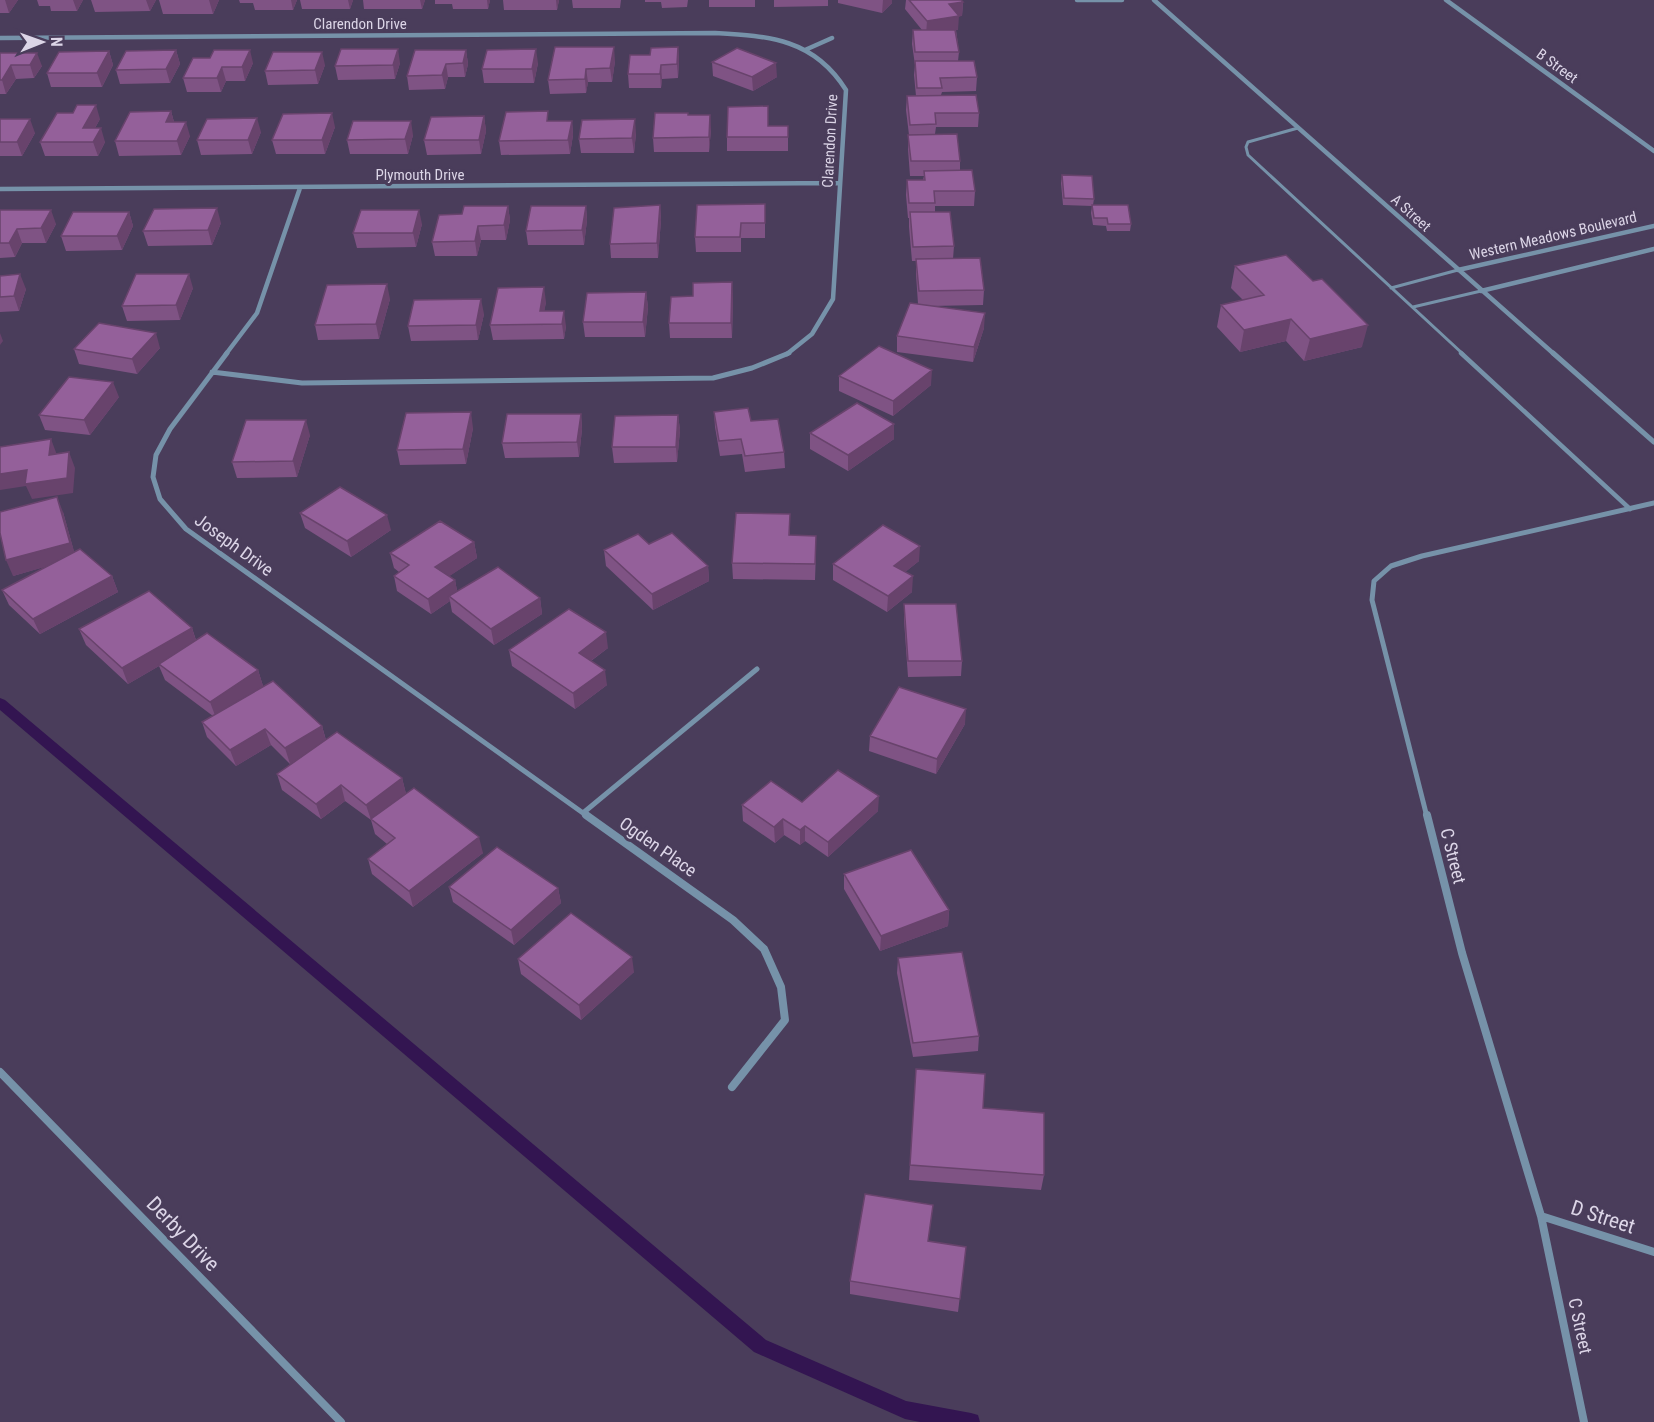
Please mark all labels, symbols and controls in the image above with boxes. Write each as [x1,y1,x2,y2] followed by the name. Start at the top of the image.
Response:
[12,12,72,72] north arrow
[313,15,407,33] street label: Clarendon Drive
[47,37,66,47] text: N
[1533,45,1581,87] street label: B Street
[819,94,841,188] street label: Clarendon Drive
[375,166,465,184] street label: Plymouth Drive
[1387,191,1435,235] street label: A Street
[1468,208,1638,264] street label: Western Meadows Boulevard
[191,509,278,580] street label: Joseph Drive
[616,812,701,881] street label: Ogden Place
[1436,826,1471,886] street label: C Street
[142,1192,224,1276] street label: Derby Drive
[1568,1195,1638,1239] street label: D Street
[1564,1296,1597,1356] street label: C Street

